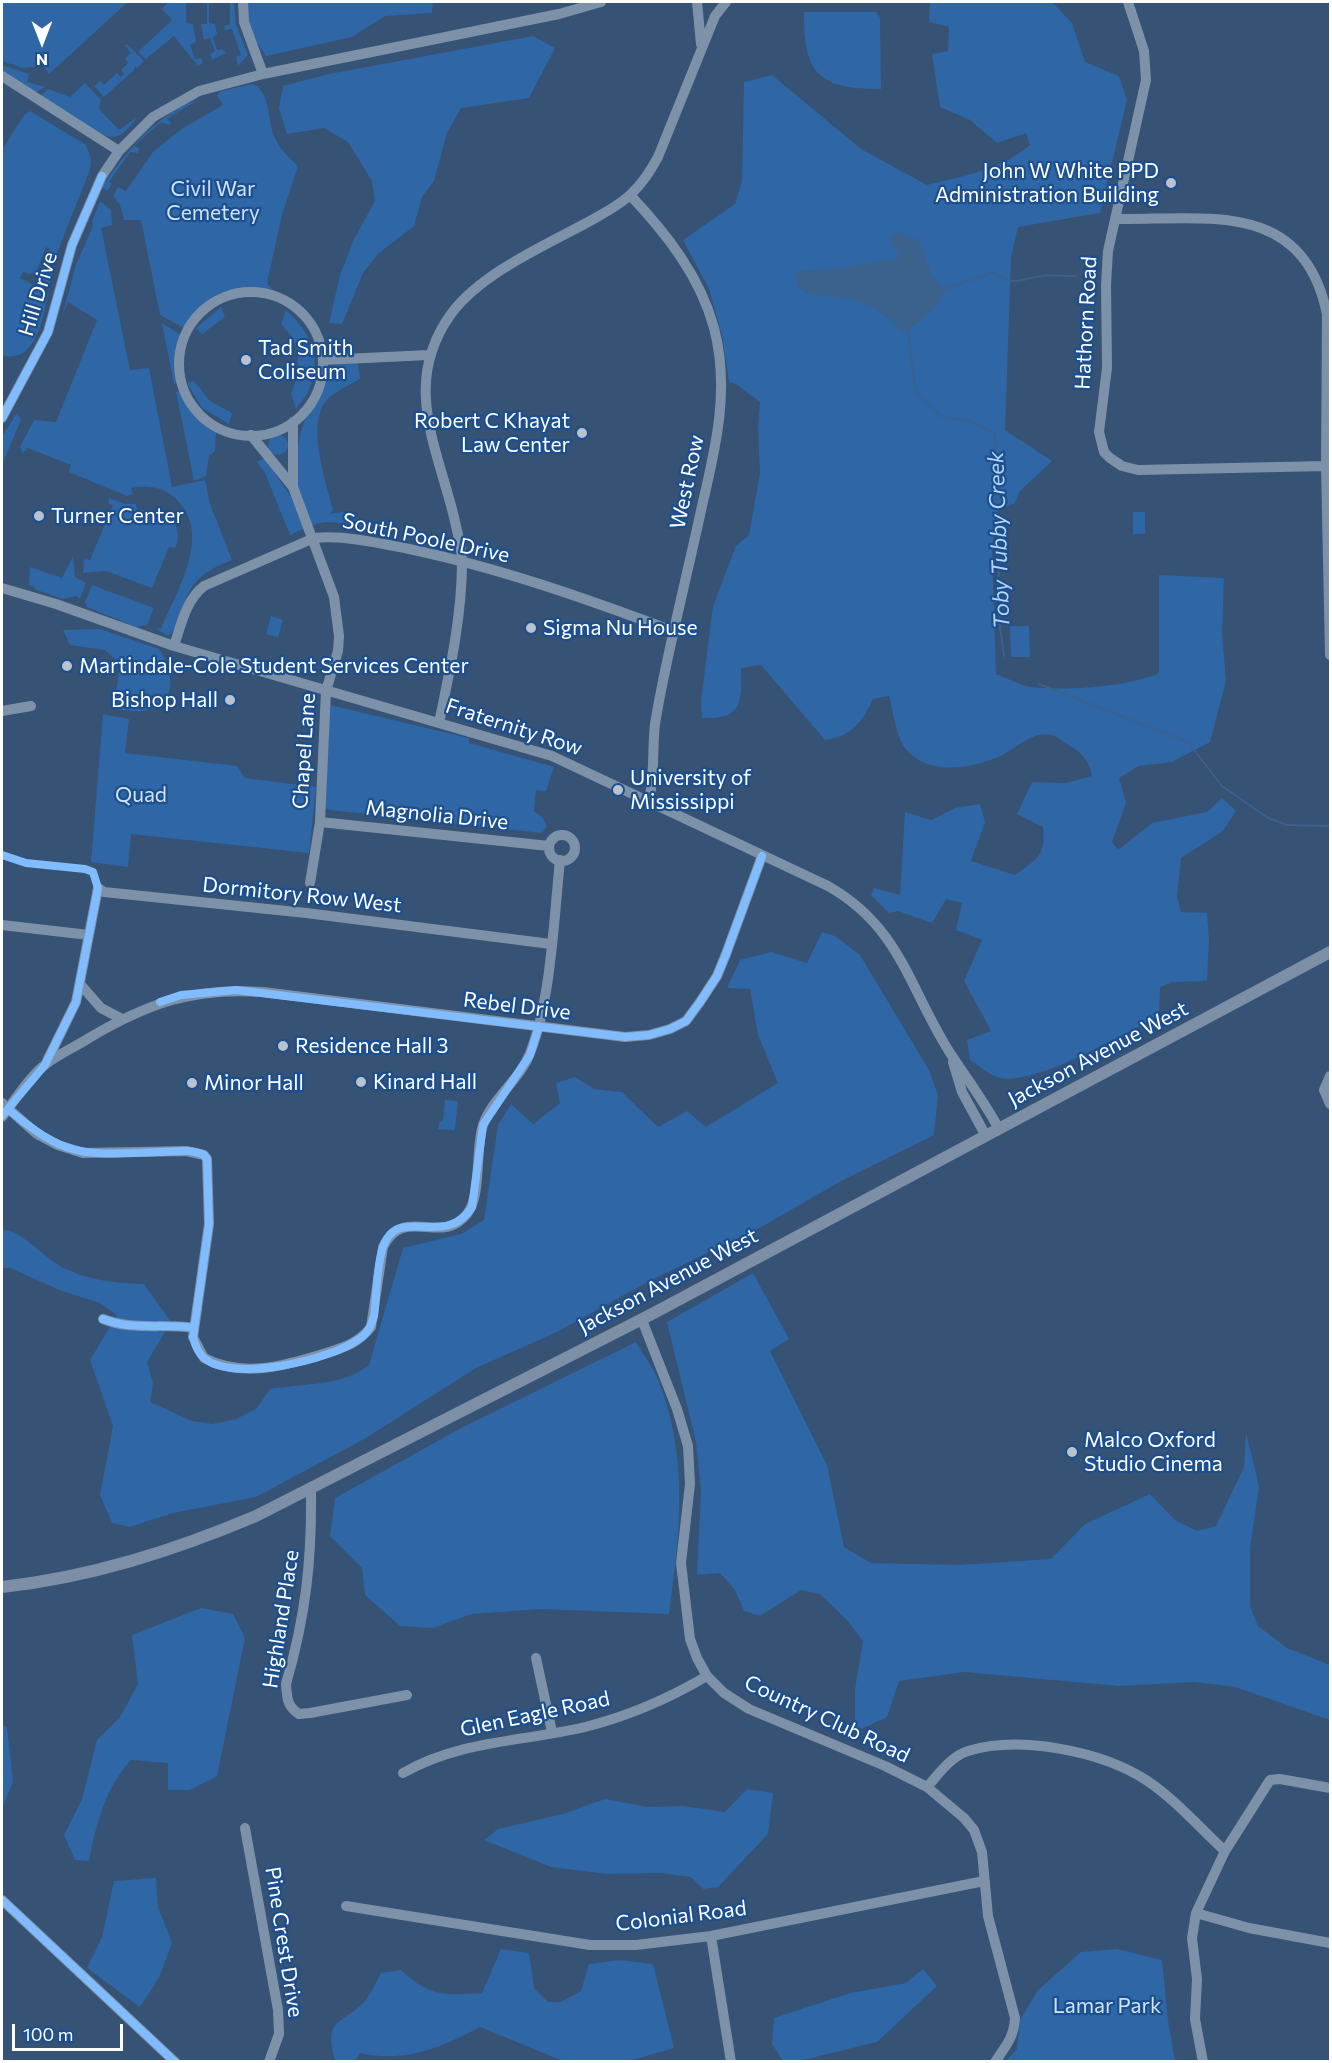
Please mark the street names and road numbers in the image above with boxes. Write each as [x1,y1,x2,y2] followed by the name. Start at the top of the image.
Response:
[13,249,63,339] street label: Hill Drive
[1070,256,1102,390] street label: Hathorn Road
[665,433,709,531] street label: West Row
[340,508,512,568] street label: South Poole Drive
[287,692,321,810] street label: Chapel Lane
[443,693,585,761] street label: Fraternity Row
[364,795,510,835] street label: Magnolia Drive
[201,872,403,918] street label: Dormitory Row West
[462,987,572,1025] street label: Rebel Drive
[1004,996,1192,1112] street label: Jackson Avenue West
[574,1223,762,1339] street label: Jackson Avenue West
[258,1548,304,1690] street label: Highland Place
[740,1670,914,1768] street label: Country Club Road
[458,1686,612,1742] street label: Glen Eagle Road
[260,1865,308,2019] street label: Pine Crest Drive
[614,1895,748,1937] street label: Colonial Road

